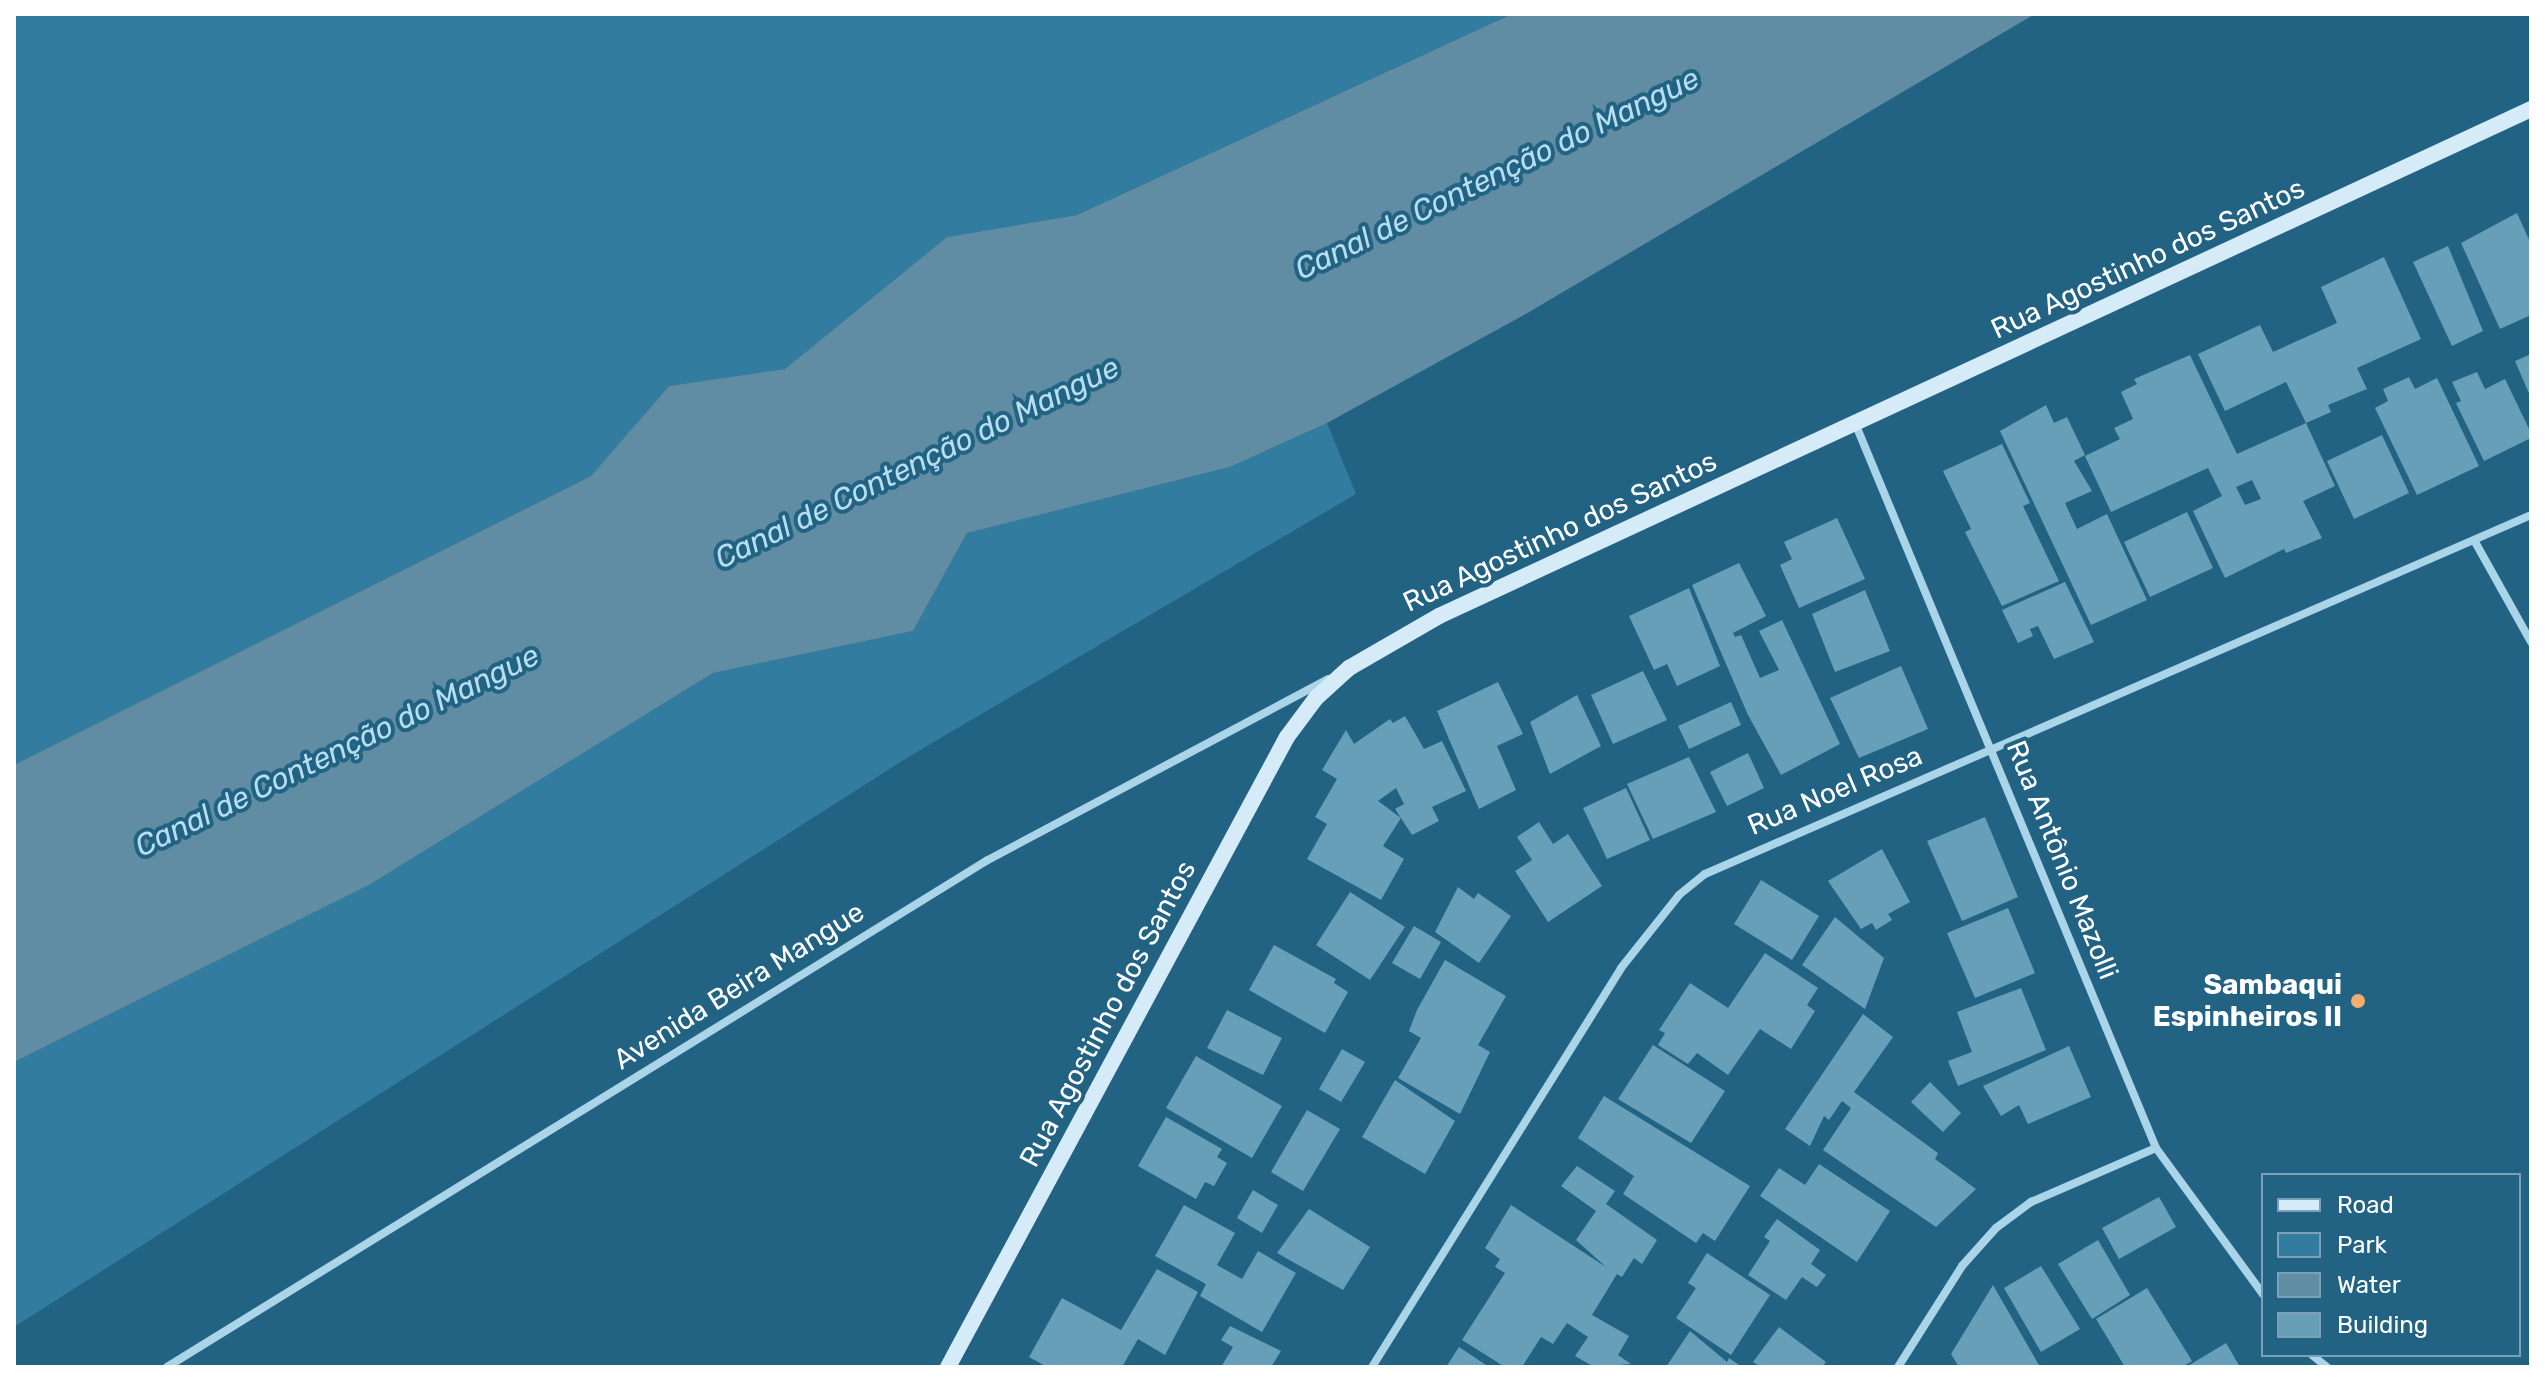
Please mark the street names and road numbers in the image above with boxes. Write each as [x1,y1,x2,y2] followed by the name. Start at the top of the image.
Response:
[1986,171,2310,347] street label: Rua Agostinho dos Santos
[1398,444,1722,620] street label: Rua Agostinho dos Santos
[1999,736,2125,984] street label: Rua Antônio Mazolli
[1743,739,1927,843] street label: Rua Noel Rosa
[1013,855,1203,1173] street label: Rua Agostinho dos Santos
[608,895,870,1077] street label: Avenida Beira Mangue

